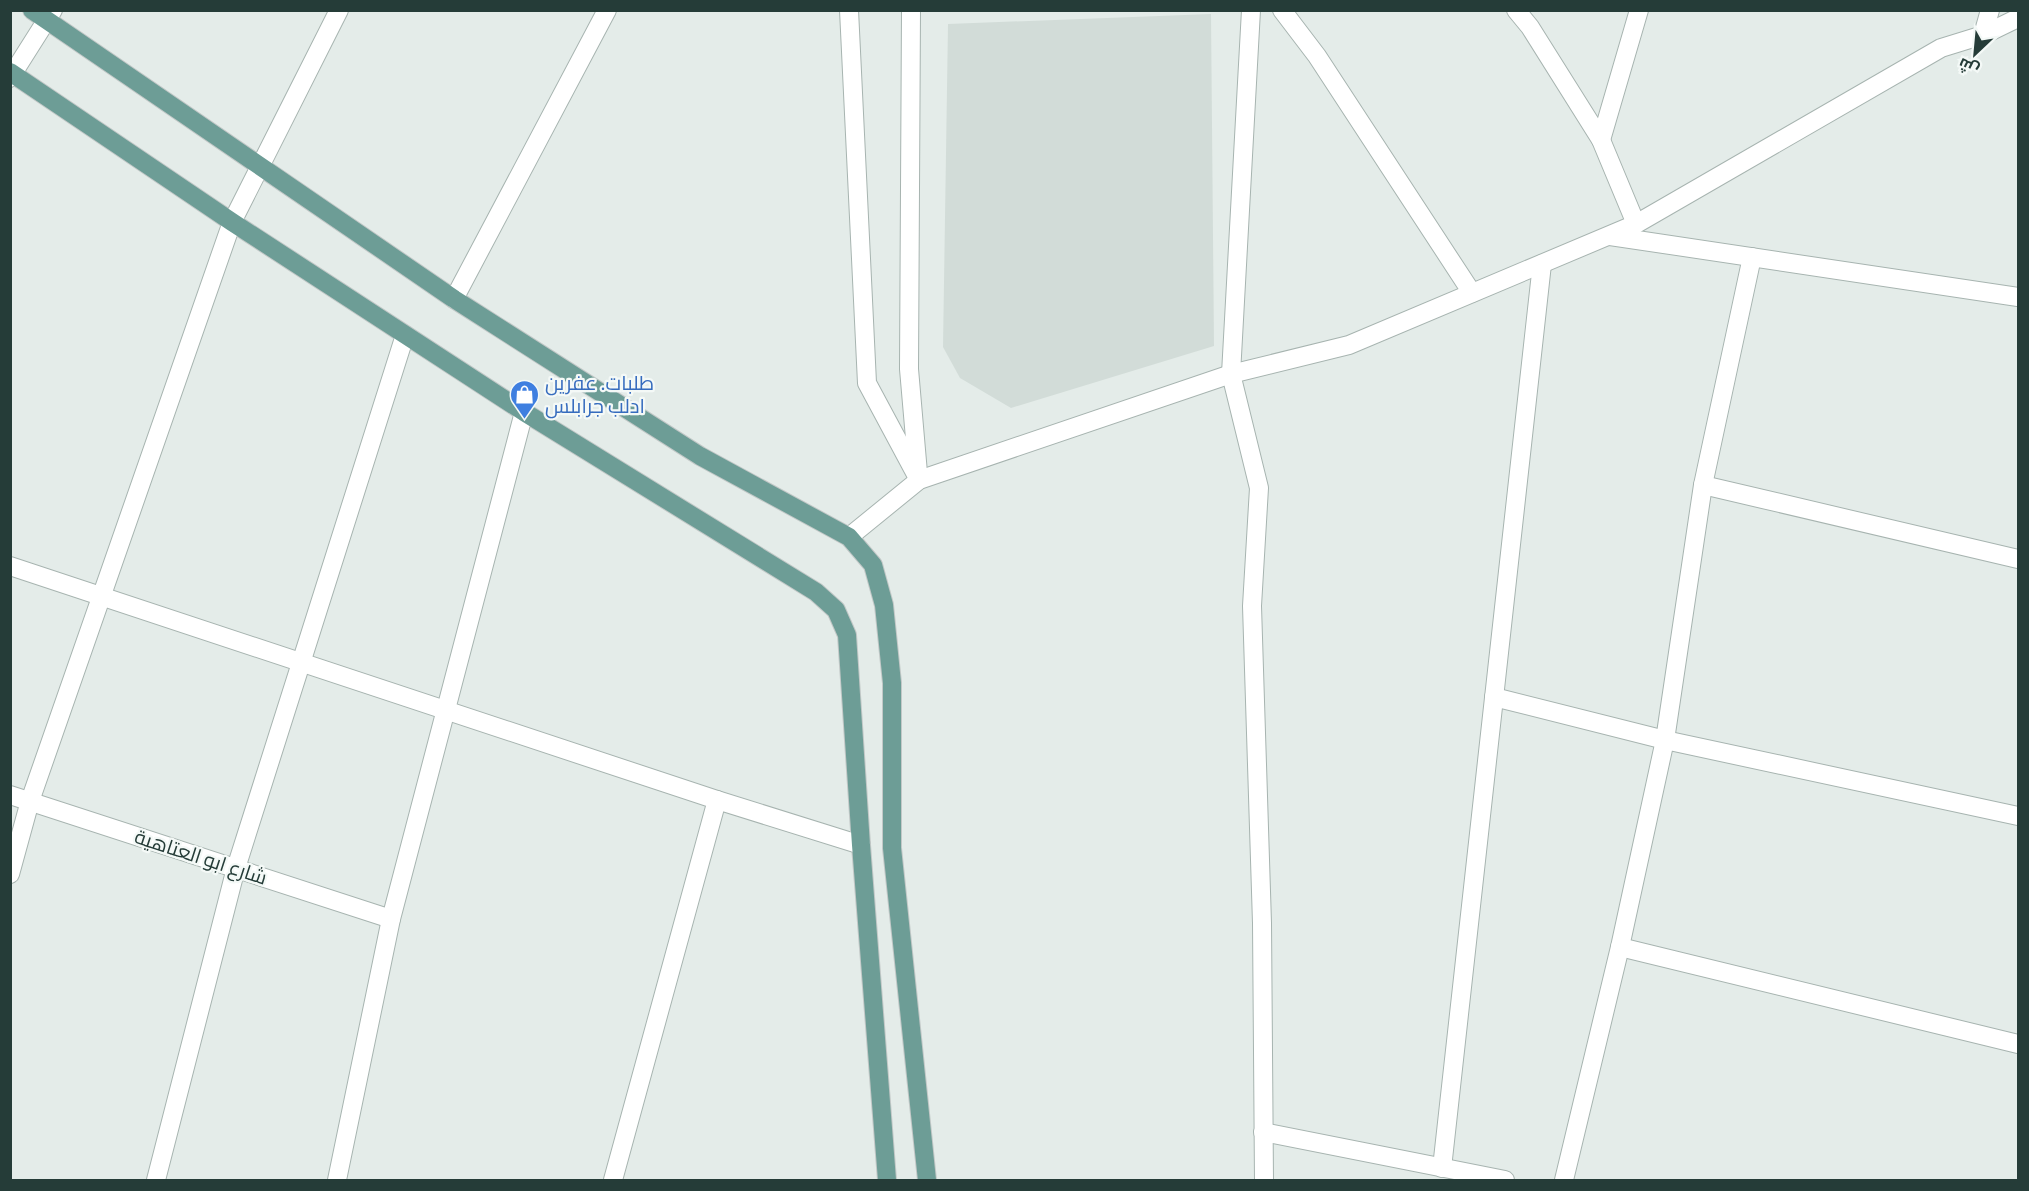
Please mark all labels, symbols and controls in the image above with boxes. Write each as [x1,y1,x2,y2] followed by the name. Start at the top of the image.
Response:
[1945,24,2005,84] north arrow
[1955,52,1983,81] text: ش
[545,370,654,421] place label: طلبات. عفرين ادلب جرابلس
[508,378,540,420] shop icon: طلبات. عفرين ادلب جرابلس
[131,823,271,893] street label: شارع ابو العتاهية

